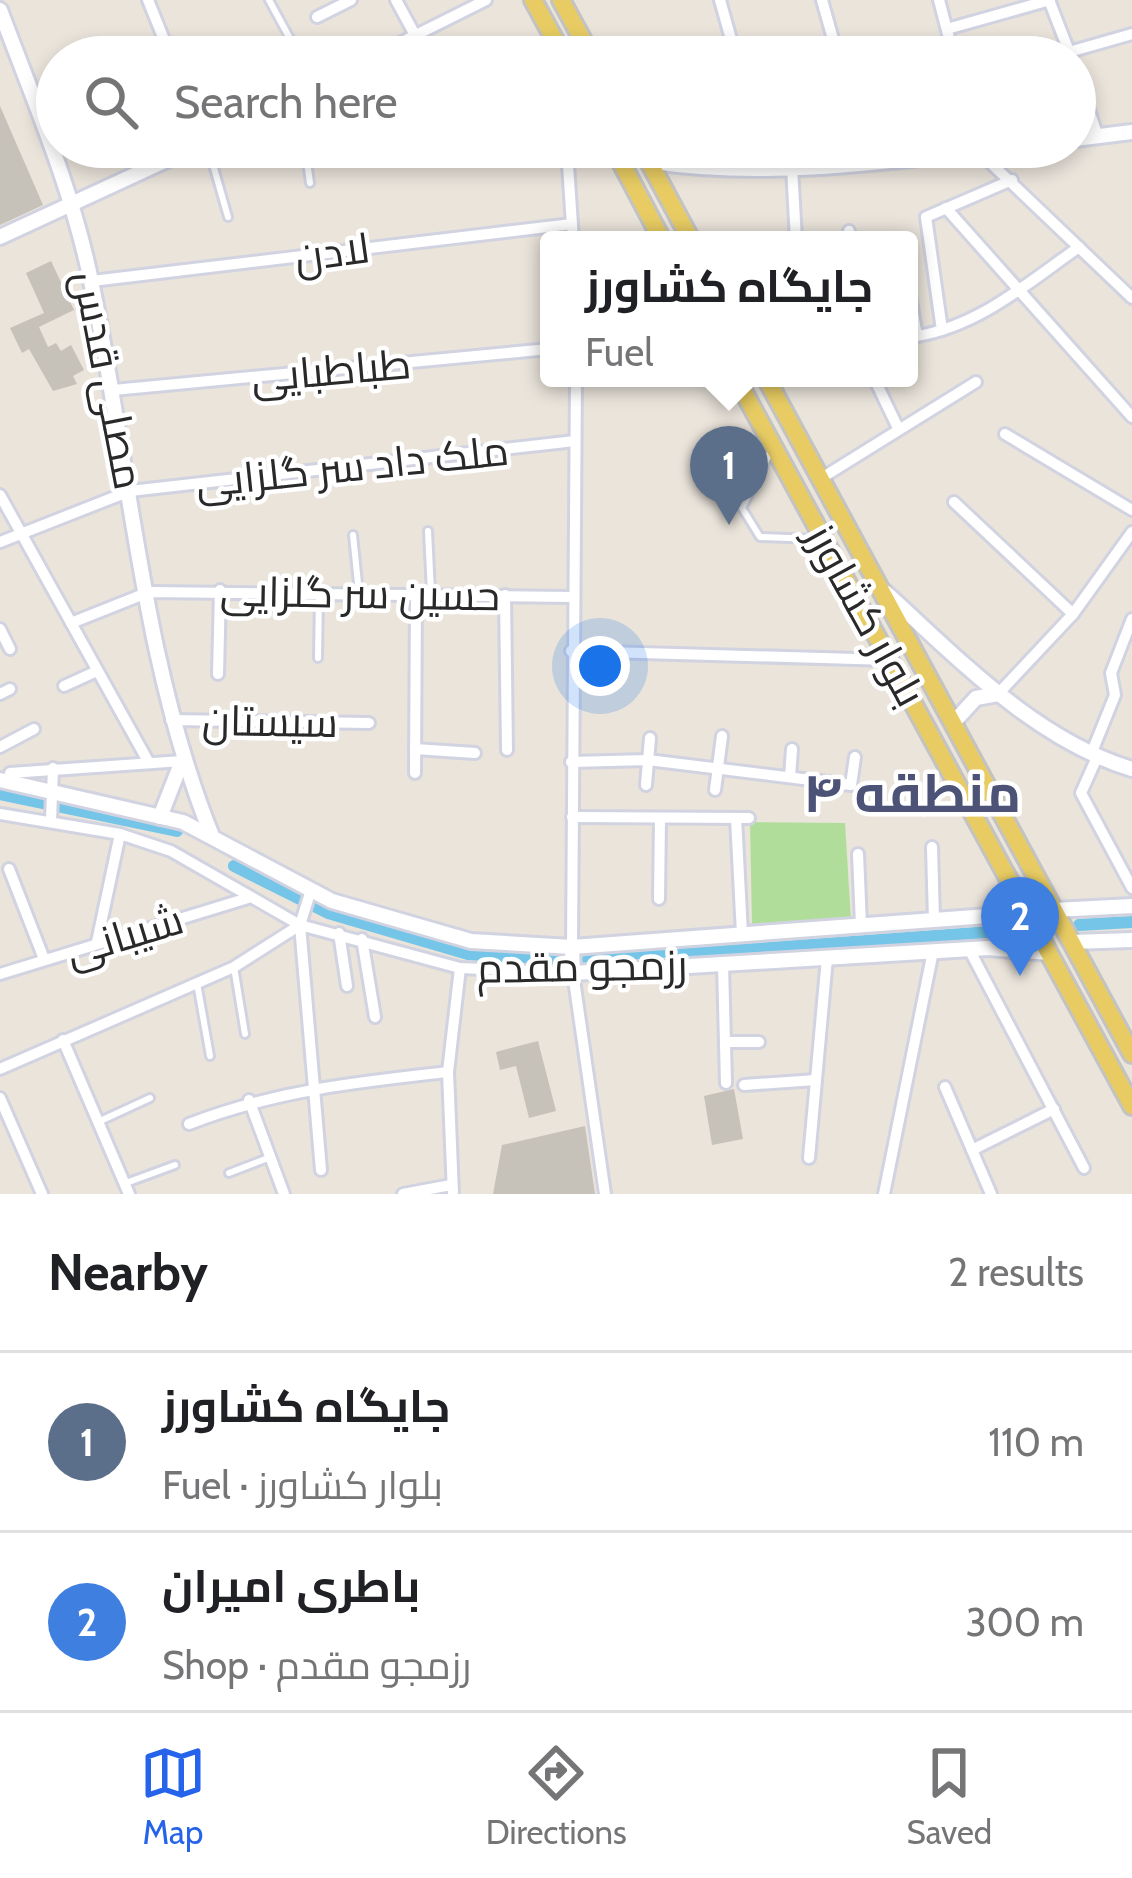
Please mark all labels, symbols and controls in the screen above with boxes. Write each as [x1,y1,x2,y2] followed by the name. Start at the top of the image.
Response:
[36,36,1096,168] search box
[78,69,144,135] icon: search
[174,75,398,129] text: Search here
[291,221,373,283] street label: لادن
[540,231,918,387] popup
[585,259,873,313] text: جایگاه کشاورز
[62,267,156,493] street label: مصلی قدس
[585,328,653,376] text: Fuel
[249,337,413,403] street label: طباطبایی
[193,424,511,508] street label: ملک داد سر گلزایی
[690,426,768,525] pin: 1
[794,513,937,715] street label: بلوار کشاورز
[219,565,501,621] street label: حسین سر گلزایی
[570,636,630,696] your location
[202,694,338,748] street label: سیستان
[803,760,1021,826] district label: منطقه ۴
[981,877,1059,976] pin: 2
[59,893,189,977] street label: شیبانی
[476,938,688,997] street label: رزمجو مقدم
[48,1241,208,1303] text: Nearby
[948,1248,1084,1296] text: 2 results
[162,1379,450,1433] text: جایگاه کشاورز
[80,1418,94,1466] text: 1
[988,1418,1084,1466] text: 110 m
[162,1461,443,1509] text: Fuel · بلوار کشاورز
[162,1559,420,1613] text: باطری امیران
[77,1598,97,1646] text: 2
[965,1598,1084,1646] text: 300 m
[162,1641,471,1689] text: Shop · رزمجو مقدم
[140,1740,206,1852] tab: Map
[486,1740,627,1852] tab: Directions
[906,1740,992,1852] tab: Saved

